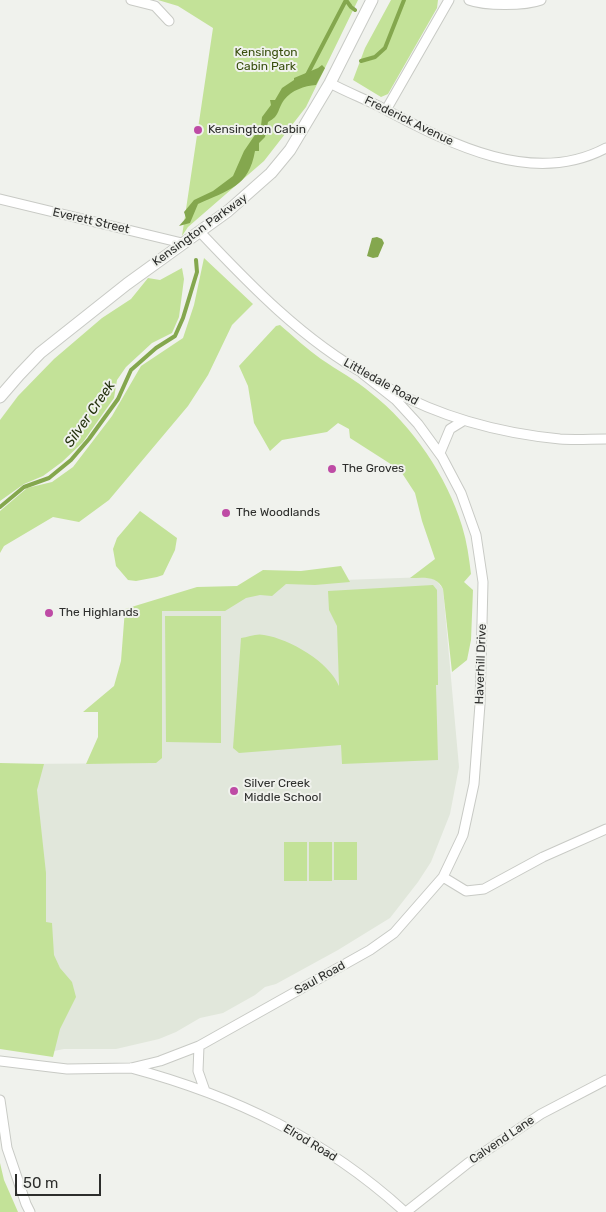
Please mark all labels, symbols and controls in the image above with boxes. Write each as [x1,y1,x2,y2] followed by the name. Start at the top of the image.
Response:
[234,46,298,74] park label: Kensington Cabin Park
[362,93,456,149] street label: Frederick Avenue
[208,123,306,137] place label: Kensington Cabin
[192,124,204,136] marker: Kensington Cabin
[150,191,250,269] street label: Kensington Parkway
[51,205,131,237] street label: Everett Street
[341,355,421,409] street label: Littledale Road
[61,378,119,450] water label: Silver Creek
[342,462,404,476] place label: The Groves
[326,463,338,475] marker: The Groves
[236,506,320,520] place label: The Woodlands
[220,507,232,519] marker: The Woodlands
[59,606,139,620] place label: The Highlands
[43,607,55,619] marker: The Highlands
[472,623,490,705] street label: Haverhill Drive
[244,777,321,805] place label: Silver Creek Middle School
[228,785,240,797] marker: Silver Creek Middle School
[292,958,348,998] street label: Saul Road
[467,1113,537,1167] street label: Calvend Lane
[281,1121,339,1165] street label: Elrod Road
[18,1164,104,1196] scale bar
[23,1174,58,1192] text: 50 m

